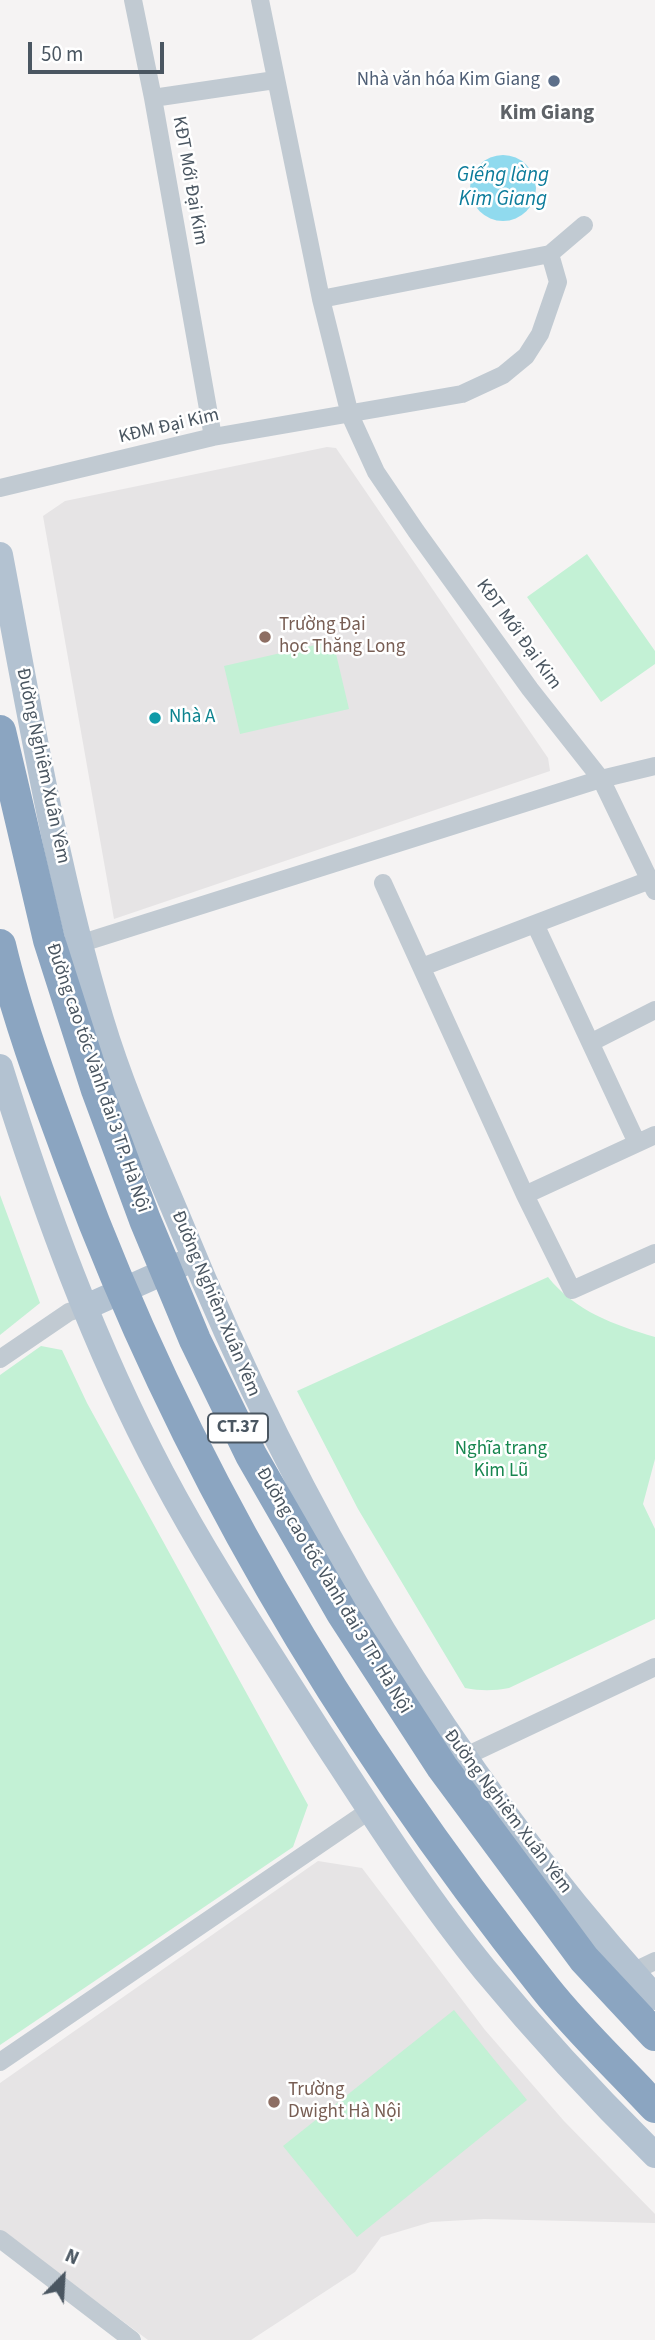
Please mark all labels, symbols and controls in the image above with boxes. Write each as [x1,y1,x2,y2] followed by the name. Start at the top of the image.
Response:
[32,28,168,72] scale bar
[41,39,83,69] text: 50 m
[357,70,540,92] place label: Nhà văn hóa Kim Giang
[546,73,562,89] marker: Nhà văn hóa Kim Giang
[500,101,594,127] district label: Kim Giang
[166,115,212,247] street label: KĐT Mới Đại Kim
[457,163,549,213] water label: Giếng làng Kim Giang
[117,404,221,450] street label: KĐM Đại Kim
[470,575,566,695] street label: KĐT Mới Đại Kim
[279,615,405,659] place label: Trường Đại học Thăng Long
[257,629,273,645] marker: Trường Đại học Thăng Long
[10,666,74,866] street label: Đường Nghiêm Xuân Yêm
[169,707,215,729] place label: Nhà A
[147,710,163,726] marker: Nhà A
[40,940,154,1216] street label: Đường cao tốc Vành đai 3 TP. Hà Nội
[166,1208,264,1400] street label: Đường Nghiêm Xuân Yêm
[208,1414,268,1442] road number: CT.37
[455,1439,547,1483] park label: Nghĩa trang Kim Lũ
[250,1464,416,1718] street label: Đường cao tốc Vành đai 3 TP. Hà Nội
[438,1726,576,1898] street label: Đường Nghiêm Xuân Yêm
[288,2080,401,2124] place label: Trường Dwight Hà Nội
[266,2094,282,2110] marker: Trường Dwight Hà Nội
[28,2242,98,2312] north arrow
[60,2242,83,2272] text: N

